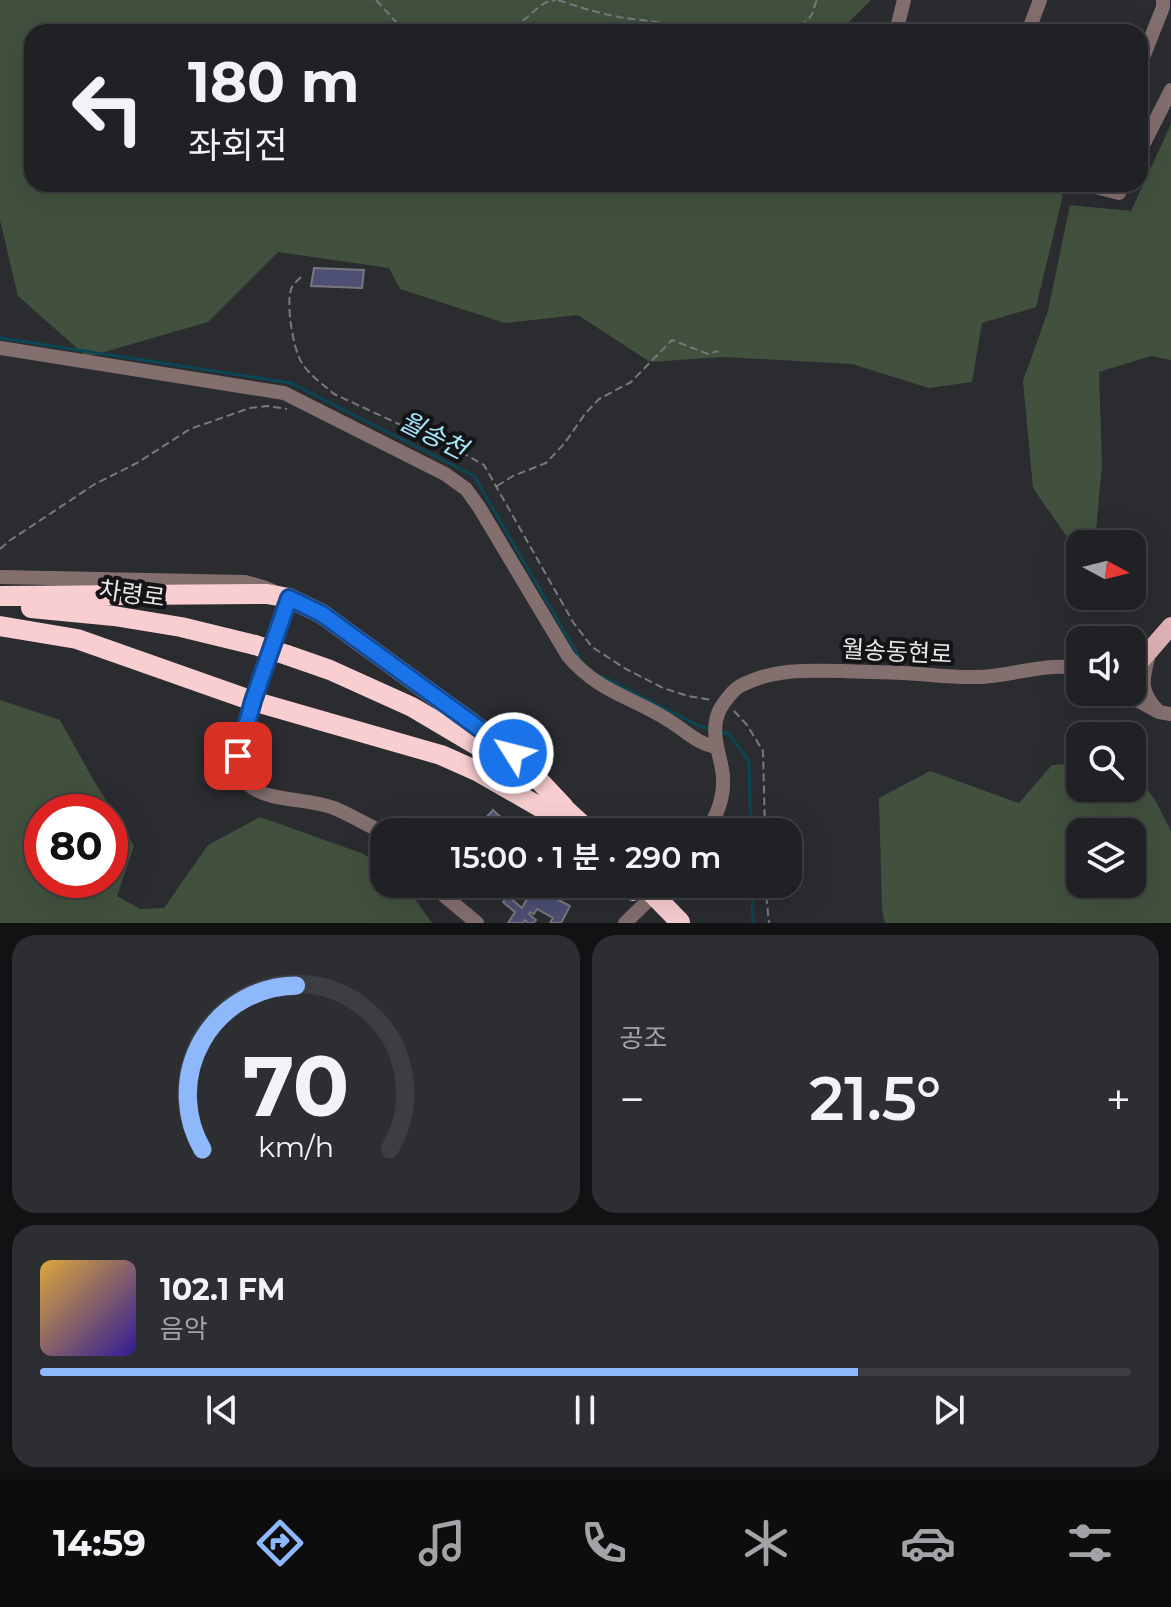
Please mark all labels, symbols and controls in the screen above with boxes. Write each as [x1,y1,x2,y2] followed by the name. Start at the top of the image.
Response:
[188,48,360,116] text: 180 m
[56,56,160,160] icon: left
[188,123,287,167] text: 좌회전
[394,404,475,467] water label: 월송천
[1066,530,1146,610] north arrow
[1066,530,1146,898] map controls
[97,575,167,612] street label: 차령로
[1066,626,1146,706] button: sound
[841,634,953,669] street label: 월송동현로
[471,711,555,795] position arrow
[204,722,272,790] pin
[1066,722,1146,802] button: search
[216,734,260,778] icon: arrive
[24,794,128,898] speed limit sign: 80
[1066,818,1146,898] button: layers
[451,839,721,876] text: 15:00 · 1 분 · 290 m
[620,1022,667,1054] text: 공조
[243,1035,349,1137] text: 70
[809,1062,941,1135] text: 21.5°
[620,1072,645,1126] text: −
[1106,1072,1131,1126] text: +
[258,1129,334,1164] text: km/h
[160,1271,285,1308] text: 102.1 FM
[160,1313,208,1345] text: 음악
[200,1388,244,1432] icon: previous
[563,1388,607,1432] icon: pause
[927,1388,971,1432] icon: next
[252,1515,308,1571] icon: directions
[414,1515,470,1571] icon: music
[576,1515,632,1571] icon: phone
[738,1515,794,1571] icon: climate
[900,1515,956,1571] icon: car
[1062,1515,1118,1571] icon: filters
[53,1521,146,1565] text: 14:59

